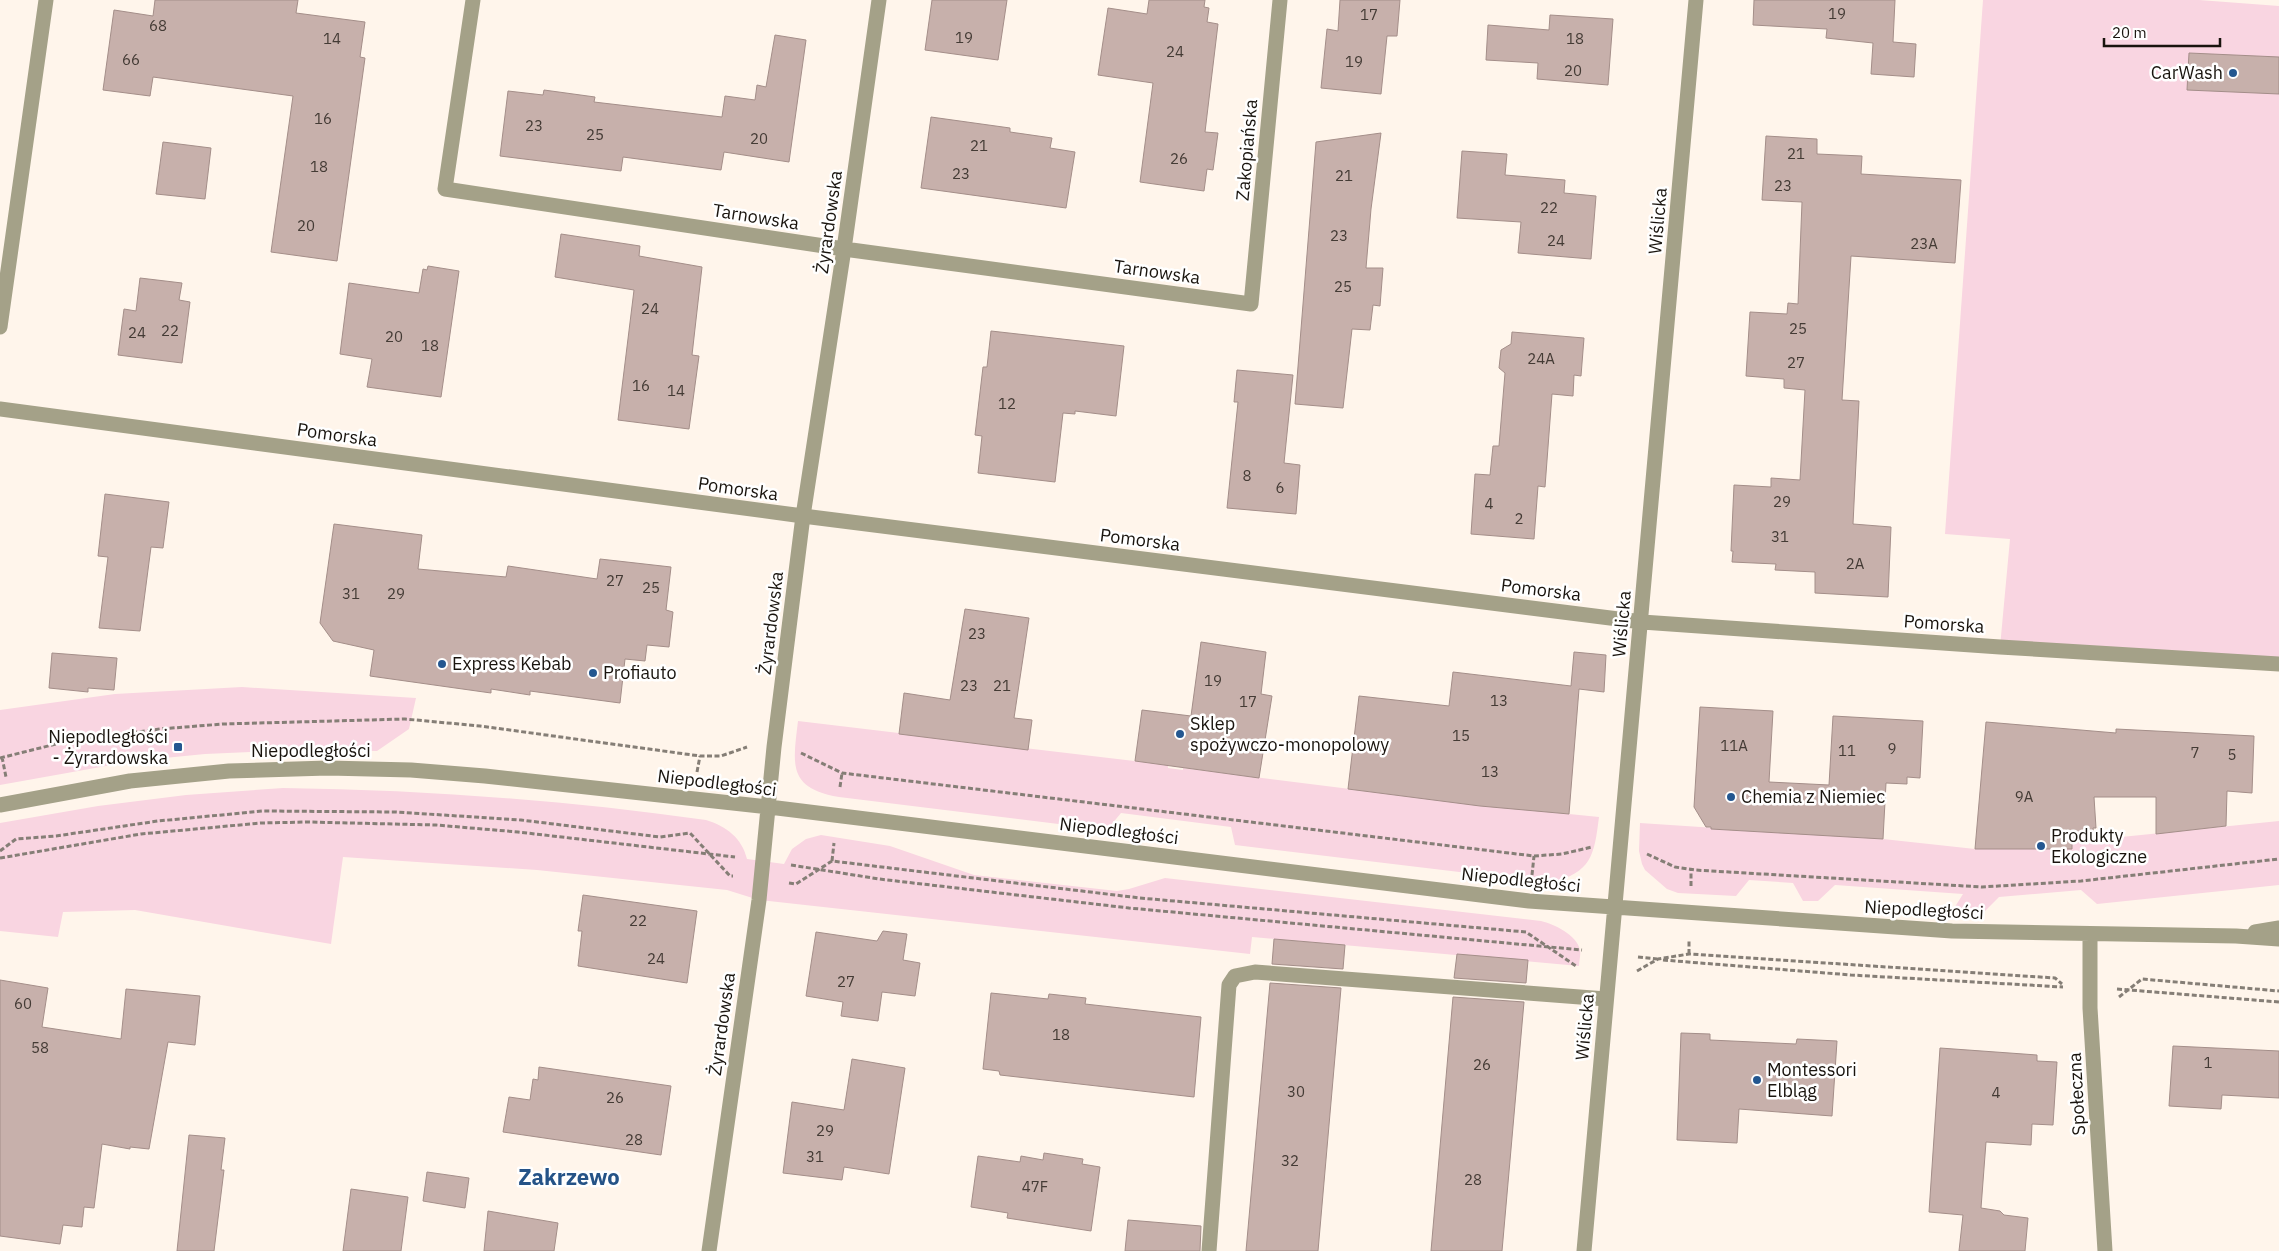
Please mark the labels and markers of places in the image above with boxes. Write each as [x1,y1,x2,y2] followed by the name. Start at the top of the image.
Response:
[2151,61,2223,84] place label: CarWash
[2227,67,2239,79] marker: CarWash
[452,652,571,675] place label: Express Kebab
[436,658,448,670] marker: Express Kebab
[603,661,677,684] place label: Profiauto
[587,667,599,679] marker: Profiauto
[1190,712,1389,756] place label: Sklep spożywczo-monopolowy
[48,725,168,769] place label: Niepodległości - Żyrardowska
[1174,728,1186,740] marker: Sklep spożywczo-monopolowy
[172,741,184,753] marker: Niepodległości - Żyrardowska
[1741,785,1885,808] place label: Chemia z Niemiec
[1725,791,1737,803] marker: Chemia z Niemiec
[2051,824,2147,868] place label: Produkty Ekologiczne
[2035,840,2047,852] marker: Produkty Ekologiczne
[1767,1058,1857,1102] place label: Montessori Elbląg
[1751,1074,1763,1086] marker: Montessori Elbląg

